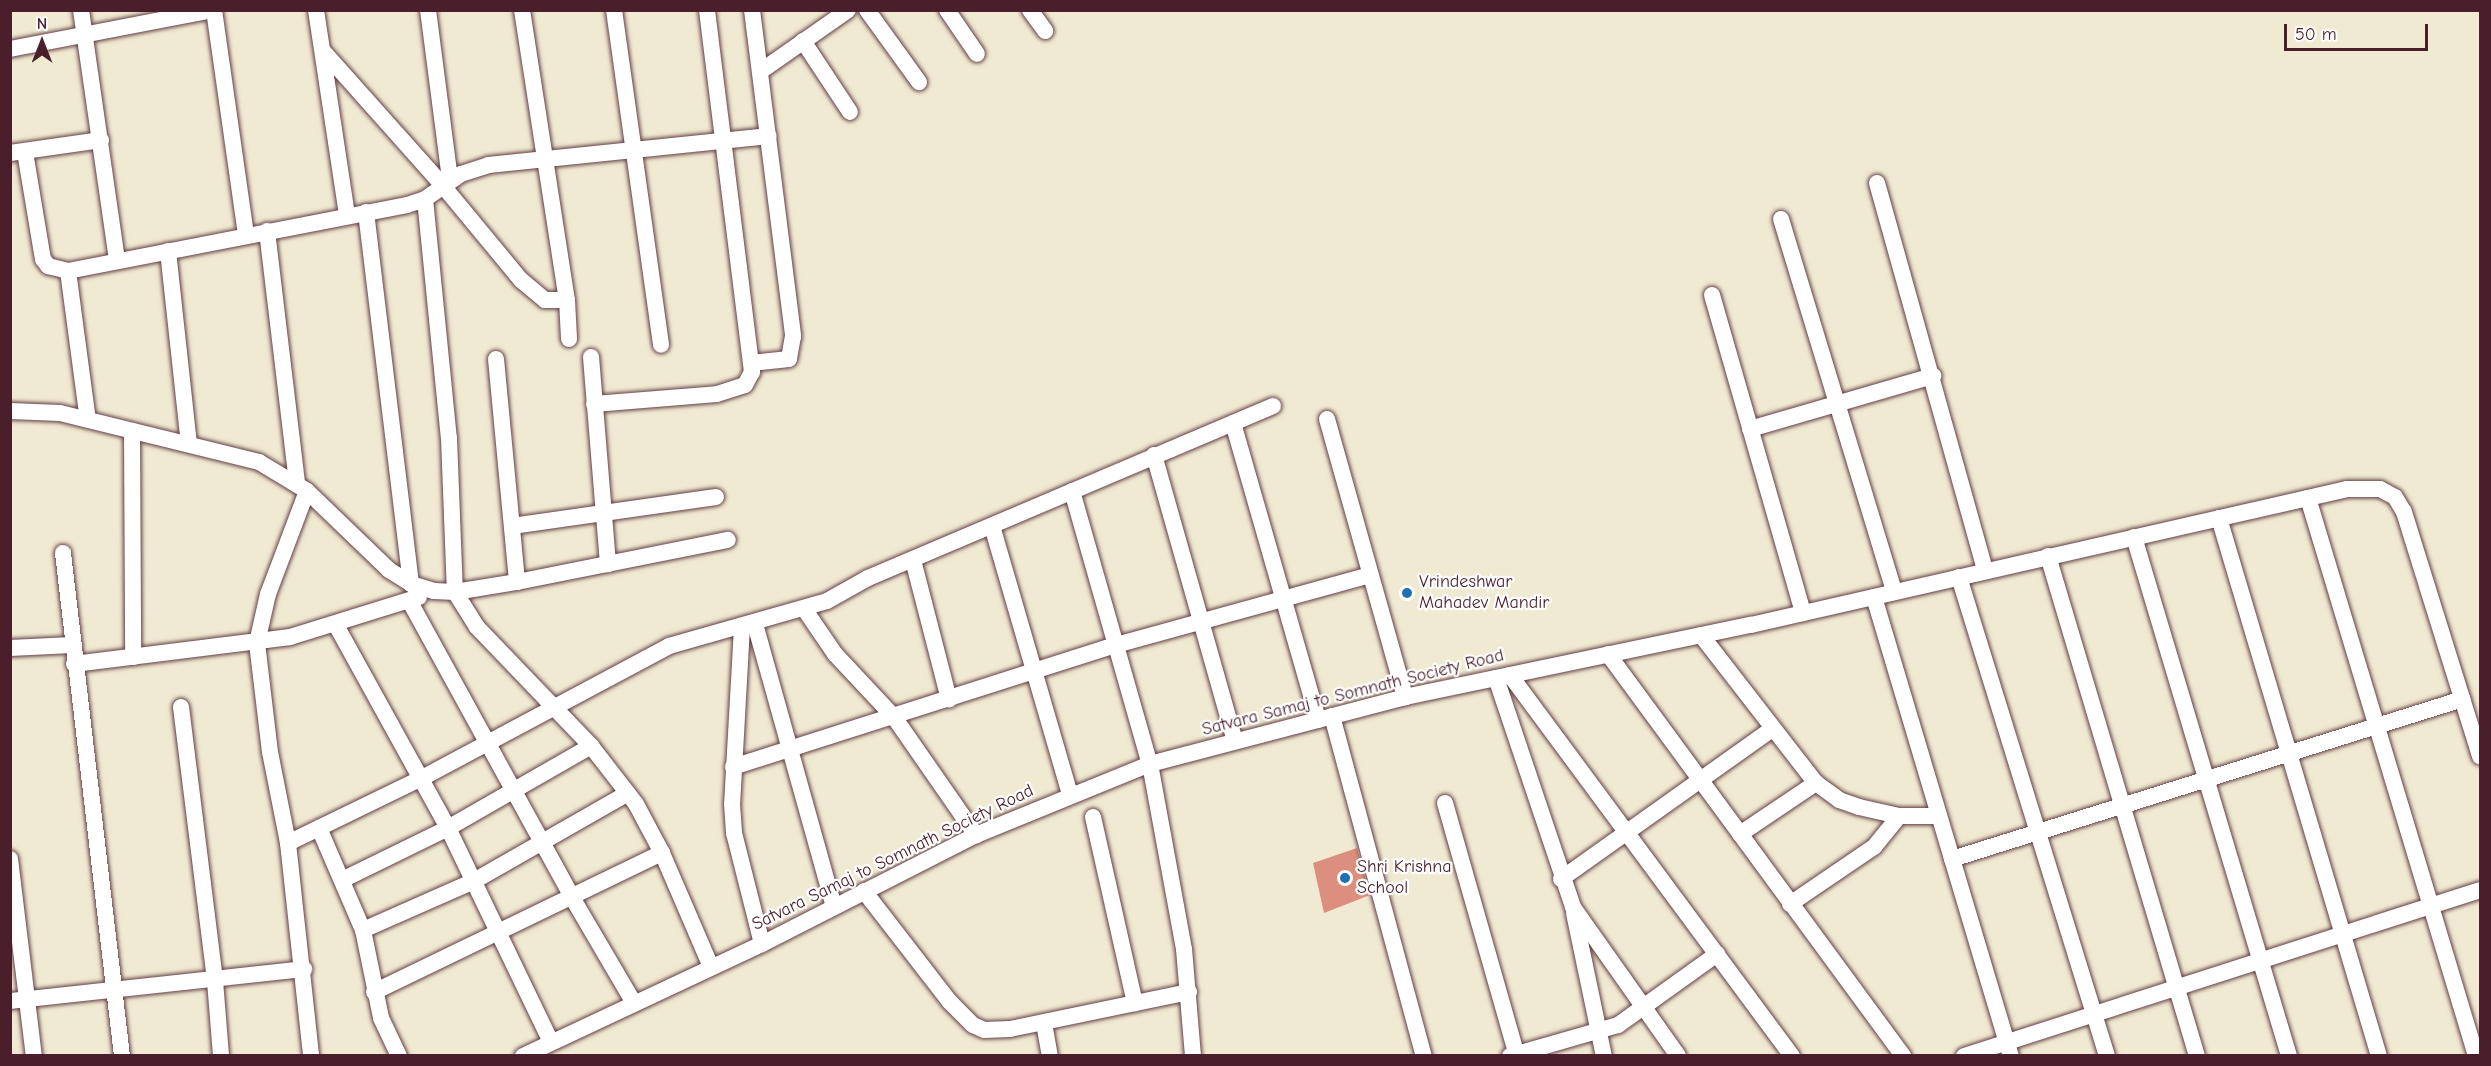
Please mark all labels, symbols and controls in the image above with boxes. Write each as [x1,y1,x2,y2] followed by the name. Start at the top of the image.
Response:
[12,12,72,72] north arrow
[2287,12,2431,50] scale bar
[37,15,47,33] text: N
[2295,24,2337,45] text: 50 m
[1419,572,1549,614] place label: Vrindeshwar Mahadev Mandir
[1400,586,1414,600] marker: Vrindeshwar Mahadev Mandir
[1200,645,1506,741] street label: Satvara Samaj to Somnath Society Road
[749,780,1037,936] street label: Satvara Samaj to Somnath Society Road
[1357,857,1452,900] place label: Shri Krishna School
[1338,871,1352,885] marker: Shri Krishna School

